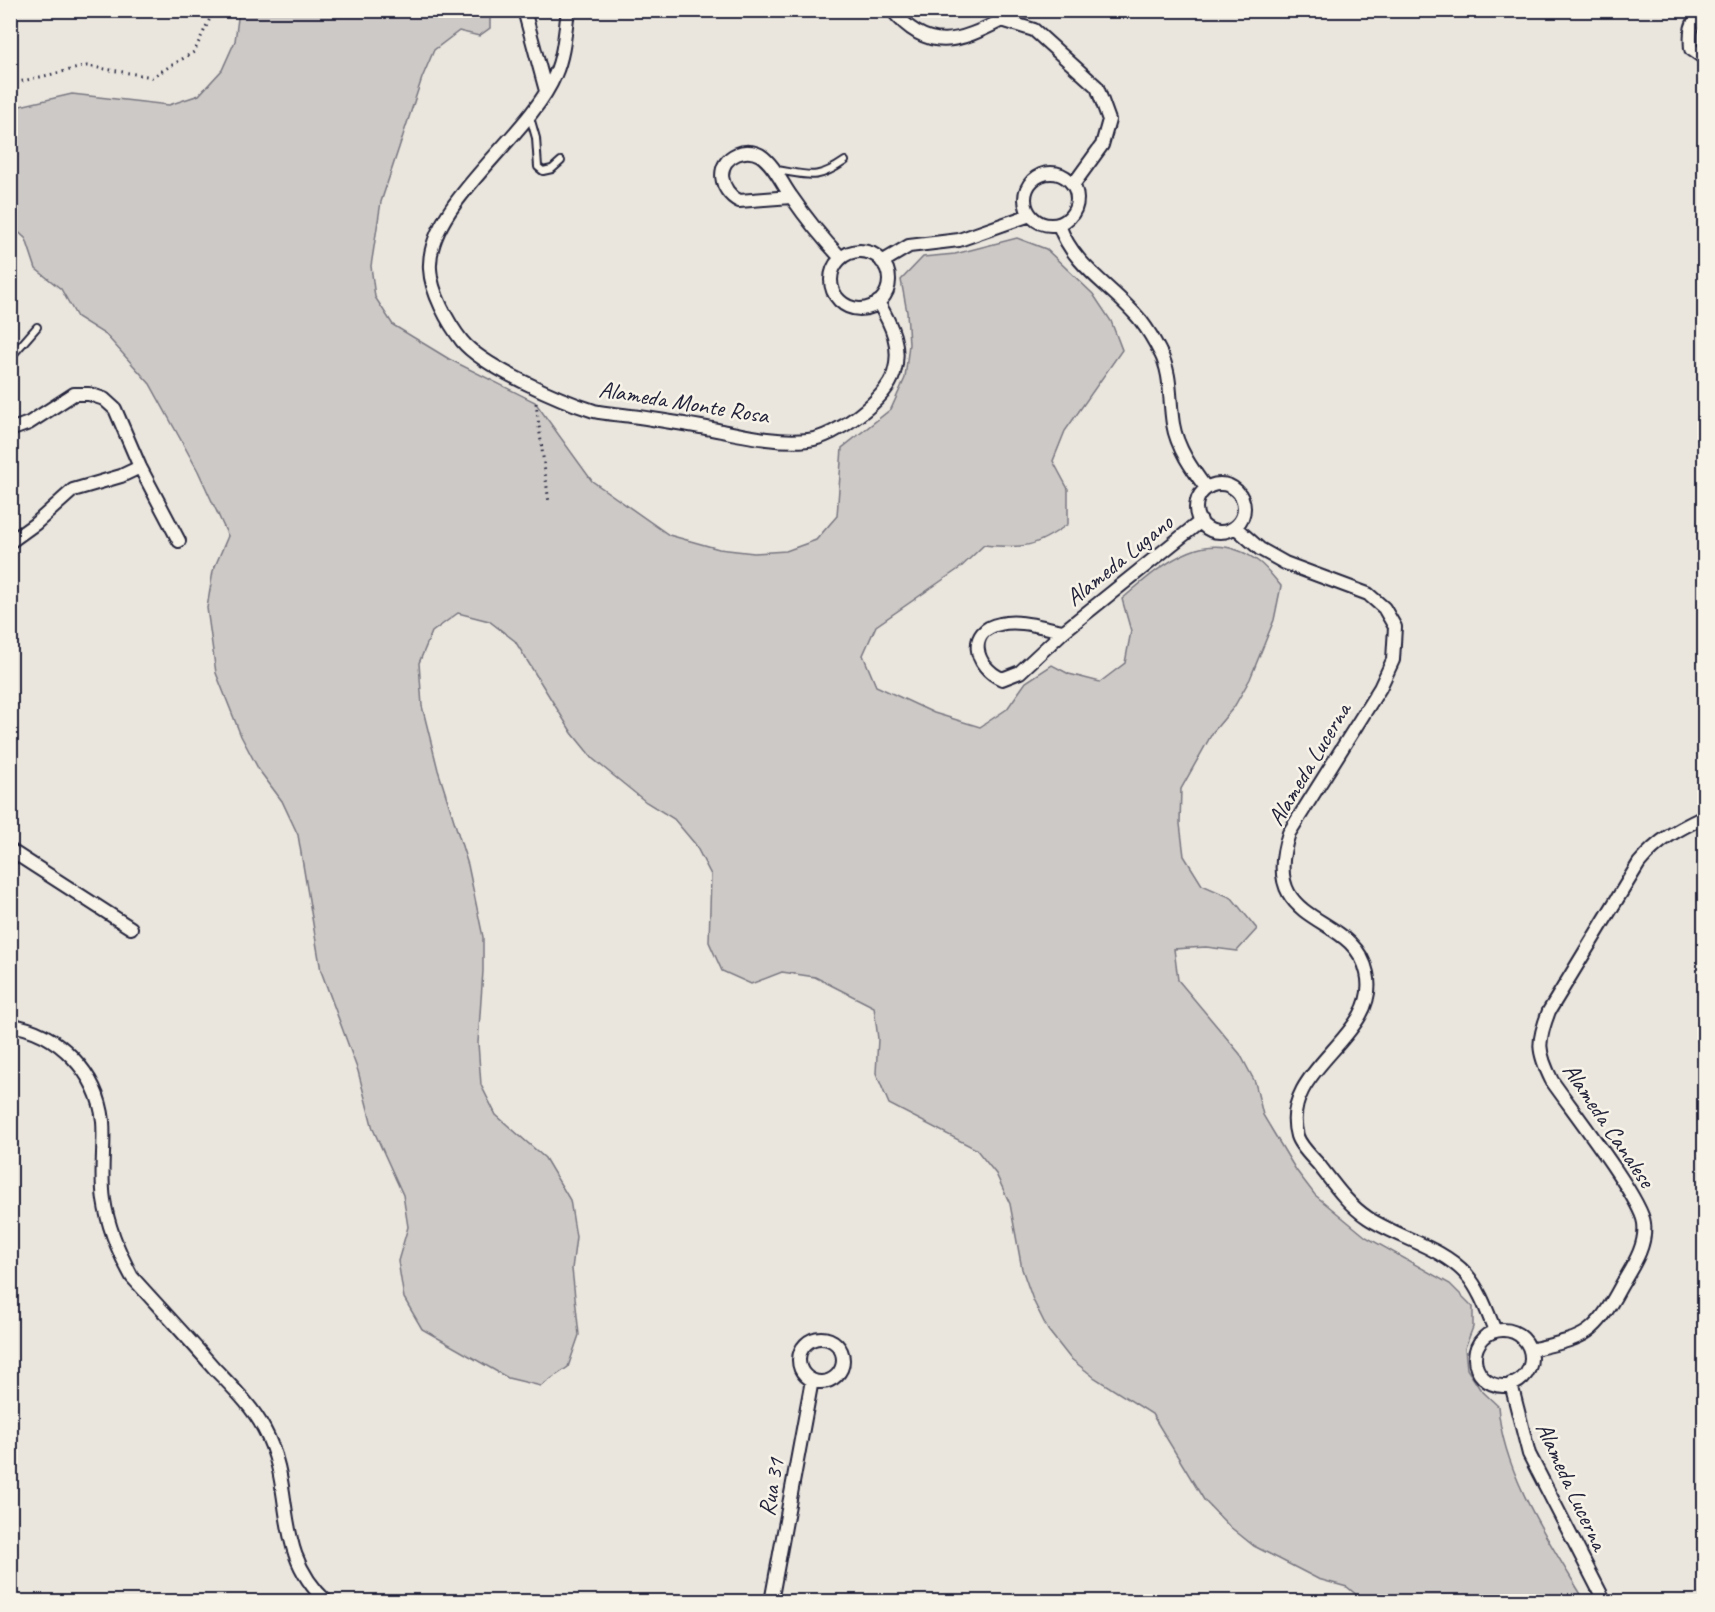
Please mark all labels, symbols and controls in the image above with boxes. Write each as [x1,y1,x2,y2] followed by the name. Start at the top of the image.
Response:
[597,374,772,430] street label: Alameda Monte Rosa
[1059,507,1180,612] street label: Alameda Lugano
[1261,695,1358,831] street label: Alameda Lucerna
[1556,1057,1663,1195] street label: Alameda Canalese
[1529,1417,1616,1557] street label: Alameda Lucerna
[751,1455,791,1518] street label: Rua 31

